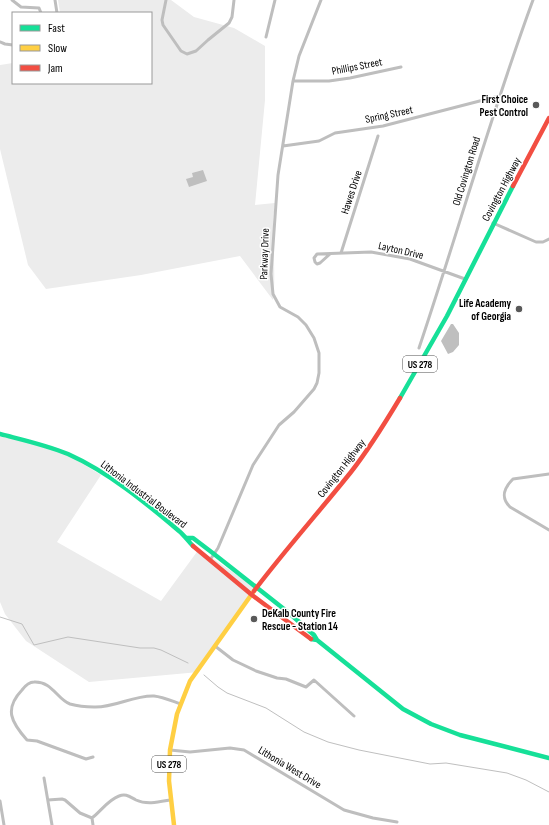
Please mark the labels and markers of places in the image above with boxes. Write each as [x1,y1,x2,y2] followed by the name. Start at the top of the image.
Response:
[480,93,528,119] place label: First Choice Pest Control
[531,100,541,110] marker: First Choice Pest Control
[459,297,511,323] place label: Life Academy of Georgia
[514,304,524,314] marker: Life Academy of Georgia
[262,607,338,633] place label: DeKalb County Fire Rescue - Station 14
[249,614,259,624] marker: DeKalb County Fire Rescue - Station 14

